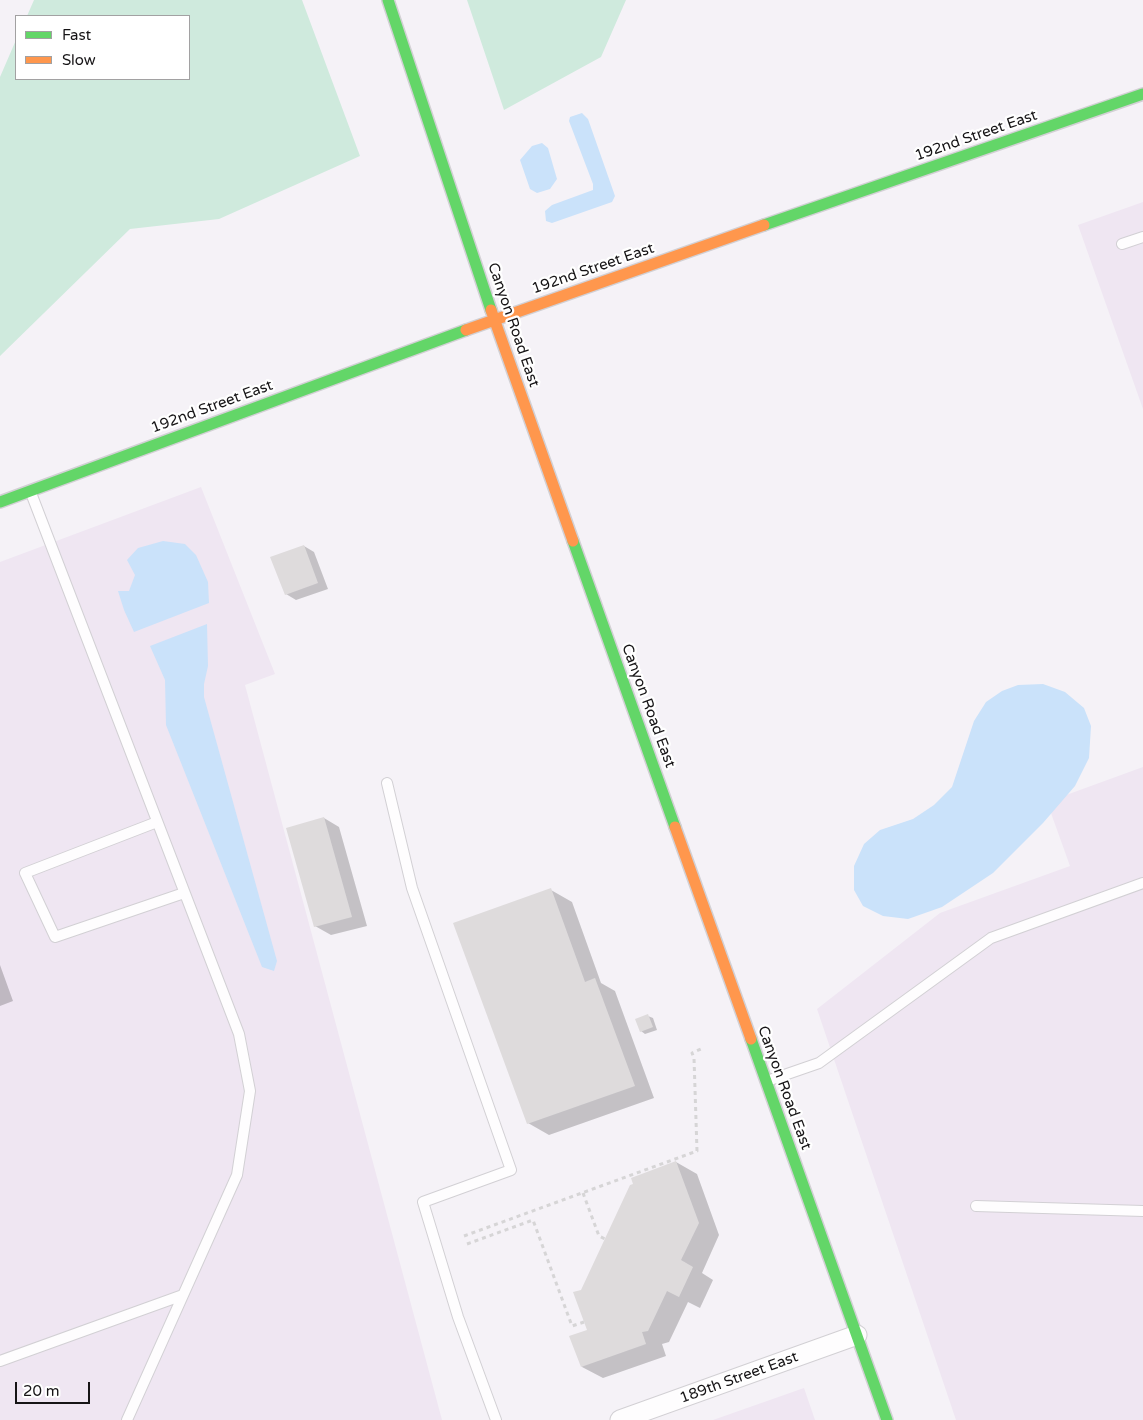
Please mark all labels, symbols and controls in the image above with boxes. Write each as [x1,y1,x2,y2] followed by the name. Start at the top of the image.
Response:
[15,15,190,80] legend
[62,26,91,44] text: Fast
[62,51,96,69] text: Slow
[912,107,1040,165] street label: 192nd Street East
[529,240,657,298] street label: 192nd Street East
[483,260,543,390] street label: Canyon Road East
[149,377,275,437] street label: 192nd Street East
[617,642,679,770] street label: Canyon Road East
[753,1024,815,1152] street label: Canyon Road East
[677,1348,801,1408] street label: 189th Street East
[18,1372,92,1404] scale bar
[23,1382,60,1400] text: 20 m

